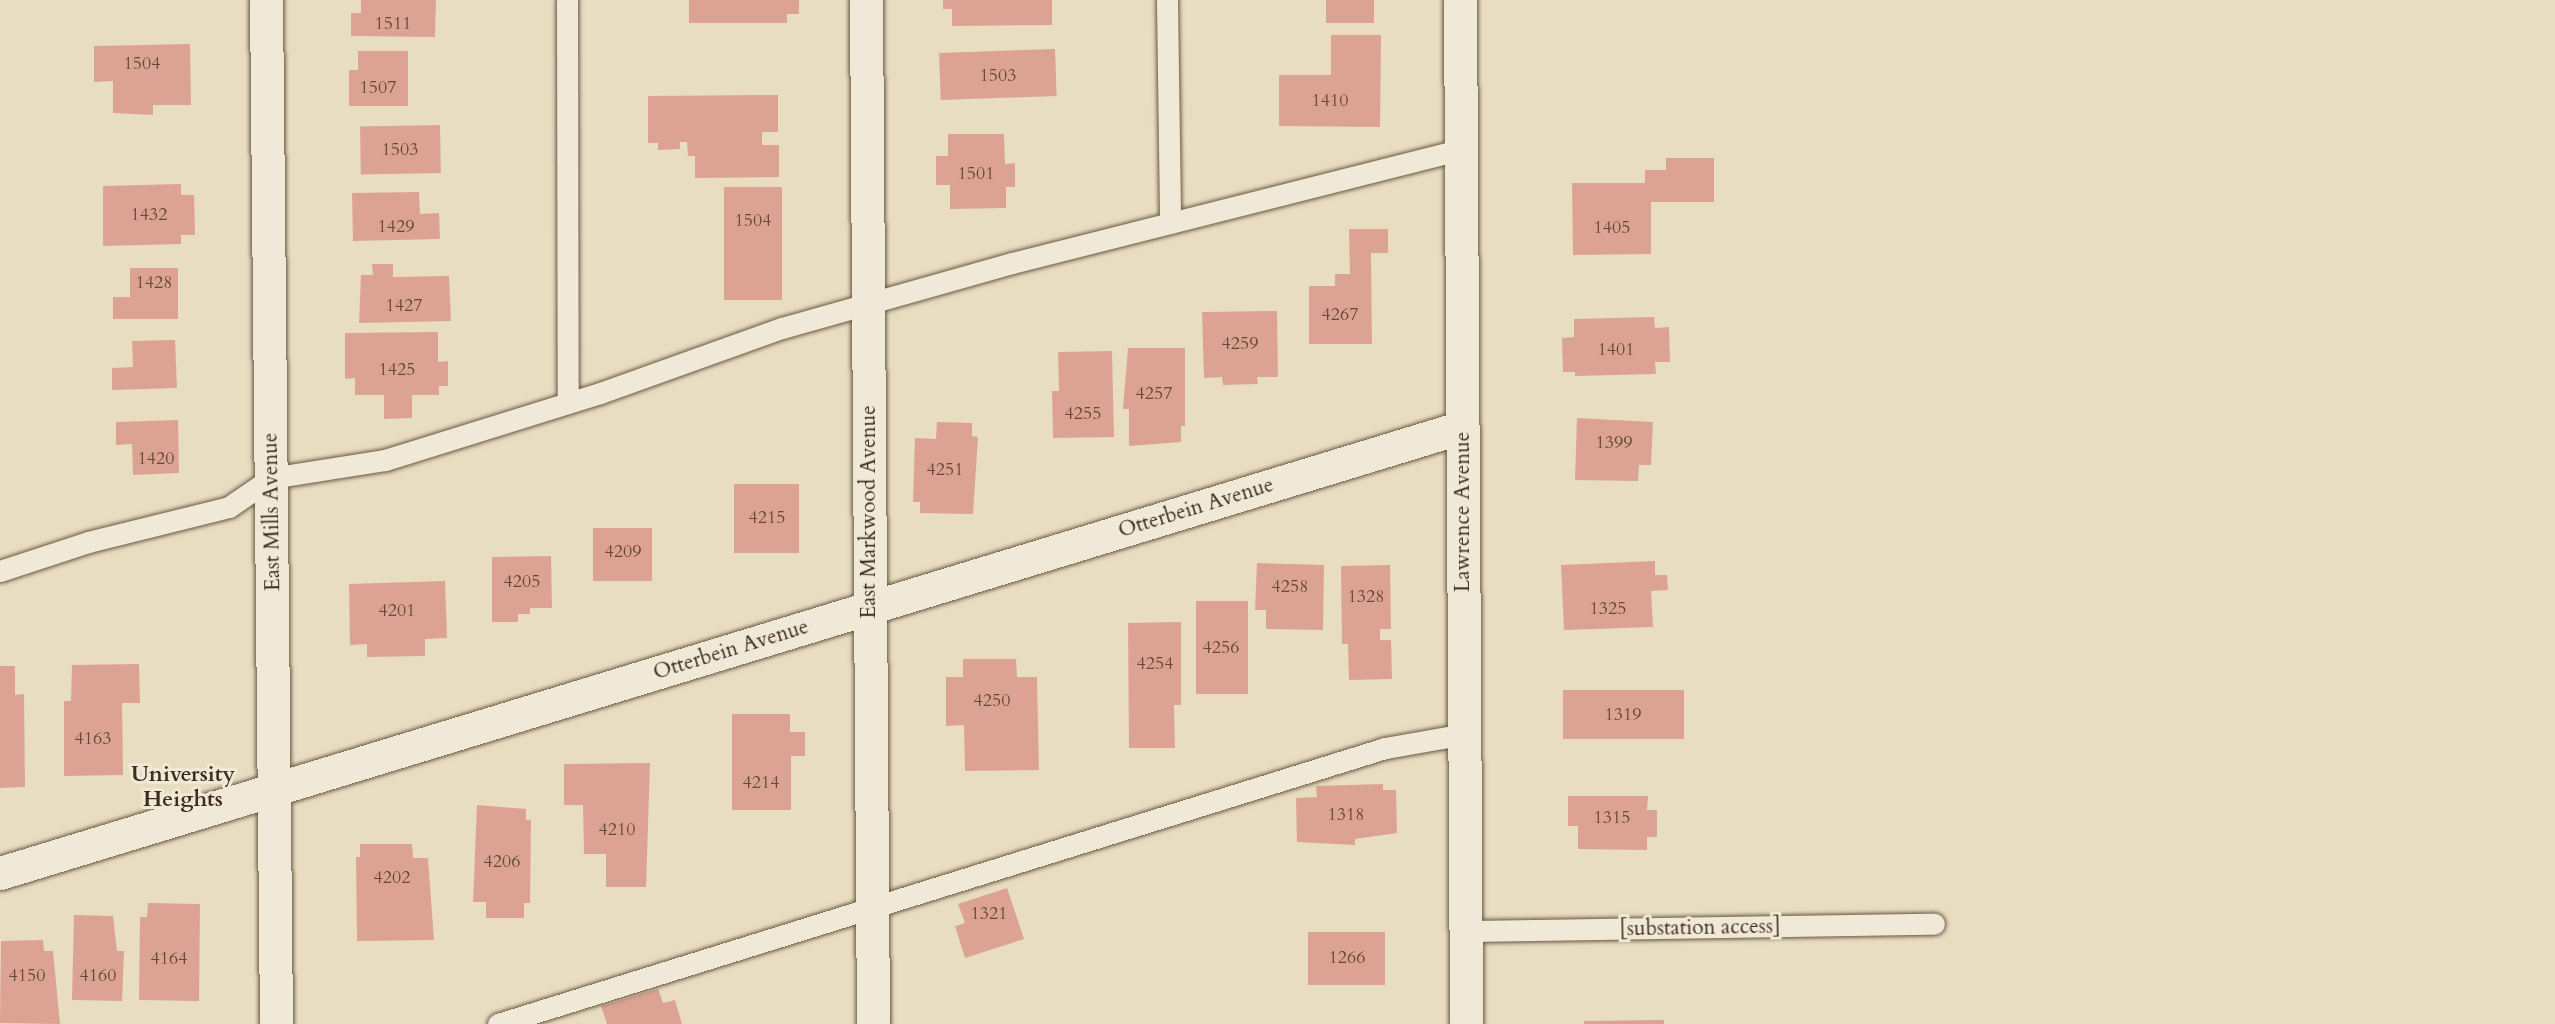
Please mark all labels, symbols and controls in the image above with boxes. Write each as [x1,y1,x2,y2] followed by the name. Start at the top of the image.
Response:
[375,13,411,35] house number: 1511
[124,53,160,75] house number: 1504
[980,65,1016,87] house number: 1503
[360,77,396,99] house number: 1507
[1312,90,1348,112] house number: 1410
[382,139,418,161] house number: 1503
[958,163,994,185] house number: 1501
[131,204,167,226] house number: 1432
[735,210,771,232] house number: 1504
[378,216,414,238] house number: 1429
[1594,217,1630,239] house number: 1405
[136,272,172,294] house number: 1428
[386,295,422,317] house number: 1427
[1322,304,1358,326] house number: 4267
[1222,333,1258,355] house number: 4259
[1598,339,1634,361] house number: 1401
[379,359,415,381] house number: 1425
[1136,383,1172,405] house number: 4257
[1065,403,1101,425] house number: 4255
[856,405,882,619] street label: East Markwood Avenue
[1450,432,1476,592] street label: Lawrence Avenue
[1596,432,1632,454] house number: 1399
[258,433,286,591] street label: East Mills Avenue
[138,448,174,470] house number: 1420
[927,459,963,481] house number: 4251
[1115,472,1277,544] street label: Otterbein Avenue
[749,507,785,529] house number: 4215
[605,541,641,563] house number: 4209
[504,571,540,593] house number: 4205
[1272,576,1308,598] house number: 4258
[1348,586,1384,608] house number: 1328
[1590,598,1626,620] house number: 1325
[379,600,415,622] house number: 4201
[650,614,812,686] street label: Otterbein Avenue
[1203,637,1239,659] house number: 4256
[1137,653,1173,675] house number: 4254
[974,690,1010,712] house number: 4250
[1605,704,1641,726] house number: 1319
[75,728,111,750] house number: 4163
[131,761,235,812] district label: University Heights
[743,772,779,794] house number: 4214
[1328,804,1364,826] house number: 1318
[1594,807,1630,829] house number: 1315
[599,819,635,841] house number: 4210
[484,851,520,873] house number: 4206
[374,867,410,889] house number: 4202
[971,903,1007,925] house number: 1321
[1619,914,1781,942] street label: [substation access]
[1329,947,1365,969] house number: 1266
[151,948,187,970] house number: 4164
[9,965,45,987] house number: 4150
[80,965,116,987] house number: 4160

